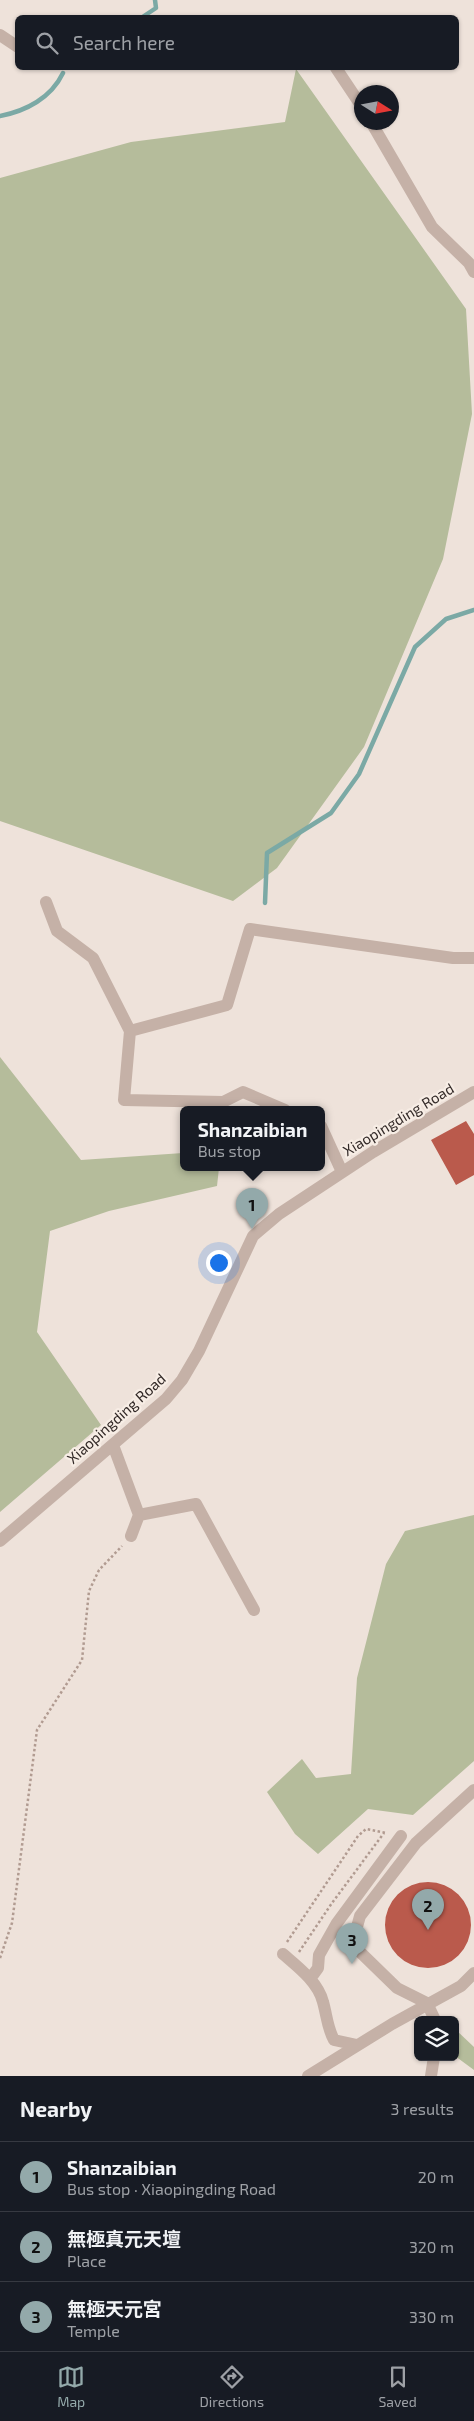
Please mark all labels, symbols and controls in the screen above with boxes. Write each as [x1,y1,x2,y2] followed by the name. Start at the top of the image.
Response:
[15,15,459,70] search box
[33,29,61,57] icon: search
[73,31,175,54] text: Search here
[354,85,399,130] north arrow
[339,1079,457,1159] street label: Xiaopingding Road
[180,1106,325,1171] popup
[198,1118,307,1141] text: Shanzaibian
[198,1141,261,1160] text: Bus stop
[236,1188,268,1229] pin: 1
[206,1250,232,1276] your location
[63,1369,169,1467] street label: Xiaopingding Road
[412,1889,444,1930] pin: 2
[336,1923,368,1964] pin: 3
[414,2016,459,2061] map controls
[414,2016,459,2061] button: layers
[20,2096,92,2121] text: Nearby
[391,2099,454,2118] text: 3 results
[67,2156,177,2179] text: Shanzaibian
[33,2167,39,2186] text: 1
[418,2167,454,2186] text: 20 m
[67,2179,276,2198] text: Bus stop · Xiaopingding Road
[67,2227,181,2250] text: 無極真元天壇
[31,2237,41,2256] text: 2
[409,2237,454,2256] text: 320 m
[67,2251,106,2270] text: Place
[67,2297,162,2320] text: 無極天元宮
[31,2307,41,2326] text: 3
[409,2307,454,2326] text: 330 m
[67,2321,120,2340] text: Temple
[57,2363,85,2410] tab: Map
[200,2363,264,2410] tab: Directions
[378,2363,417,2410] tab: Saved

